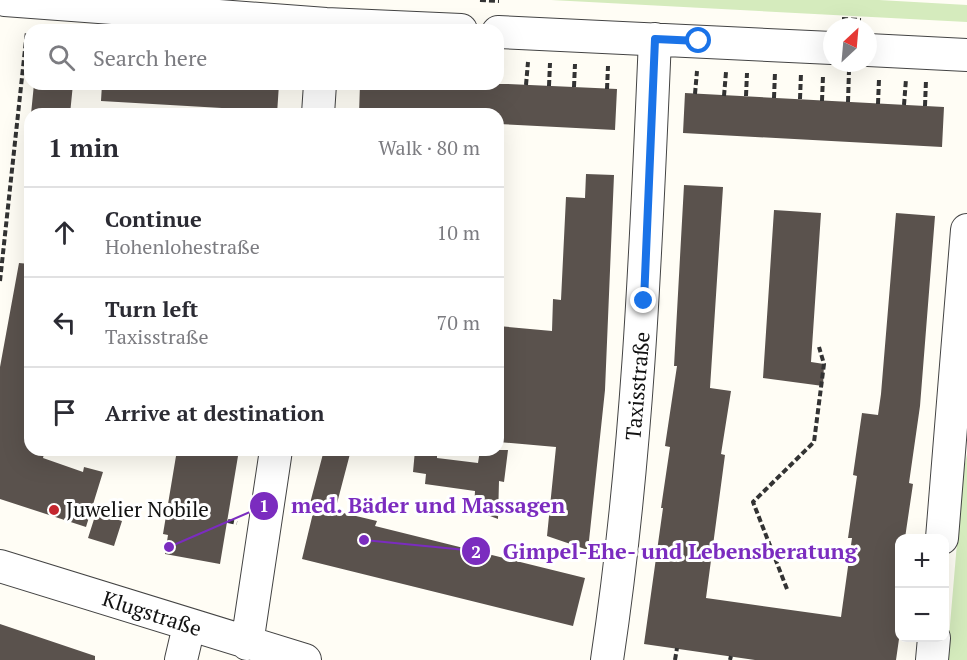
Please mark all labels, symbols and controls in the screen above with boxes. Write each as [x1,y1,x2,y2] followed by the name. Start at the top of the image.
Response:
[823,18,877,72] north arrow
[24,24,504,90] search box
[685,27,711,53] route start
[45,41,78,74] icon: search
[93,43,207,72] text: Search here
[48,130,119,164] text: 1 min
[378,134,480,161] text: Walk · 80 m
[105,204,202,233] text: Continue
[48,216,81,249] icon: ahead
[437,219,480,246] text: 10 m
[105,233,260,260] text: Hohenlohestraße
[630,287,656,313] route end
[105,294,198,323] text: Turn left
[48,306,81,339] icon: left
[437,309,480,336] text: 70 m
[105,323,209,350] text: Taxisstraße
[618,330,656,441] street label: Taxisstraße
[48,396,81,429] icon: arrive
[105,398,324,427] text: Arrive at destination
[249,486,578,526] callout: med. Bäder und Massagen
[291,490,565,519] text: med. Bäder und Massagen
[259,493,269,517] text: 1
[66,495,209,523] place label: Juwelier Nobile
[47,503,61,517] marker: Juwelier Nobile
[461,531,870,571] callout: Gimpel-Ehe- und Lebensberatung
[895,534,949,642] map controls
[895,534,949,588] button: +
[503,536,858,565] text: Gimpel-Ehe- und Lebensberatung
[471,539,481,563] text: 2
[99,584,205,642] street label: Klugstraße
[895,588,949,642] button: −

